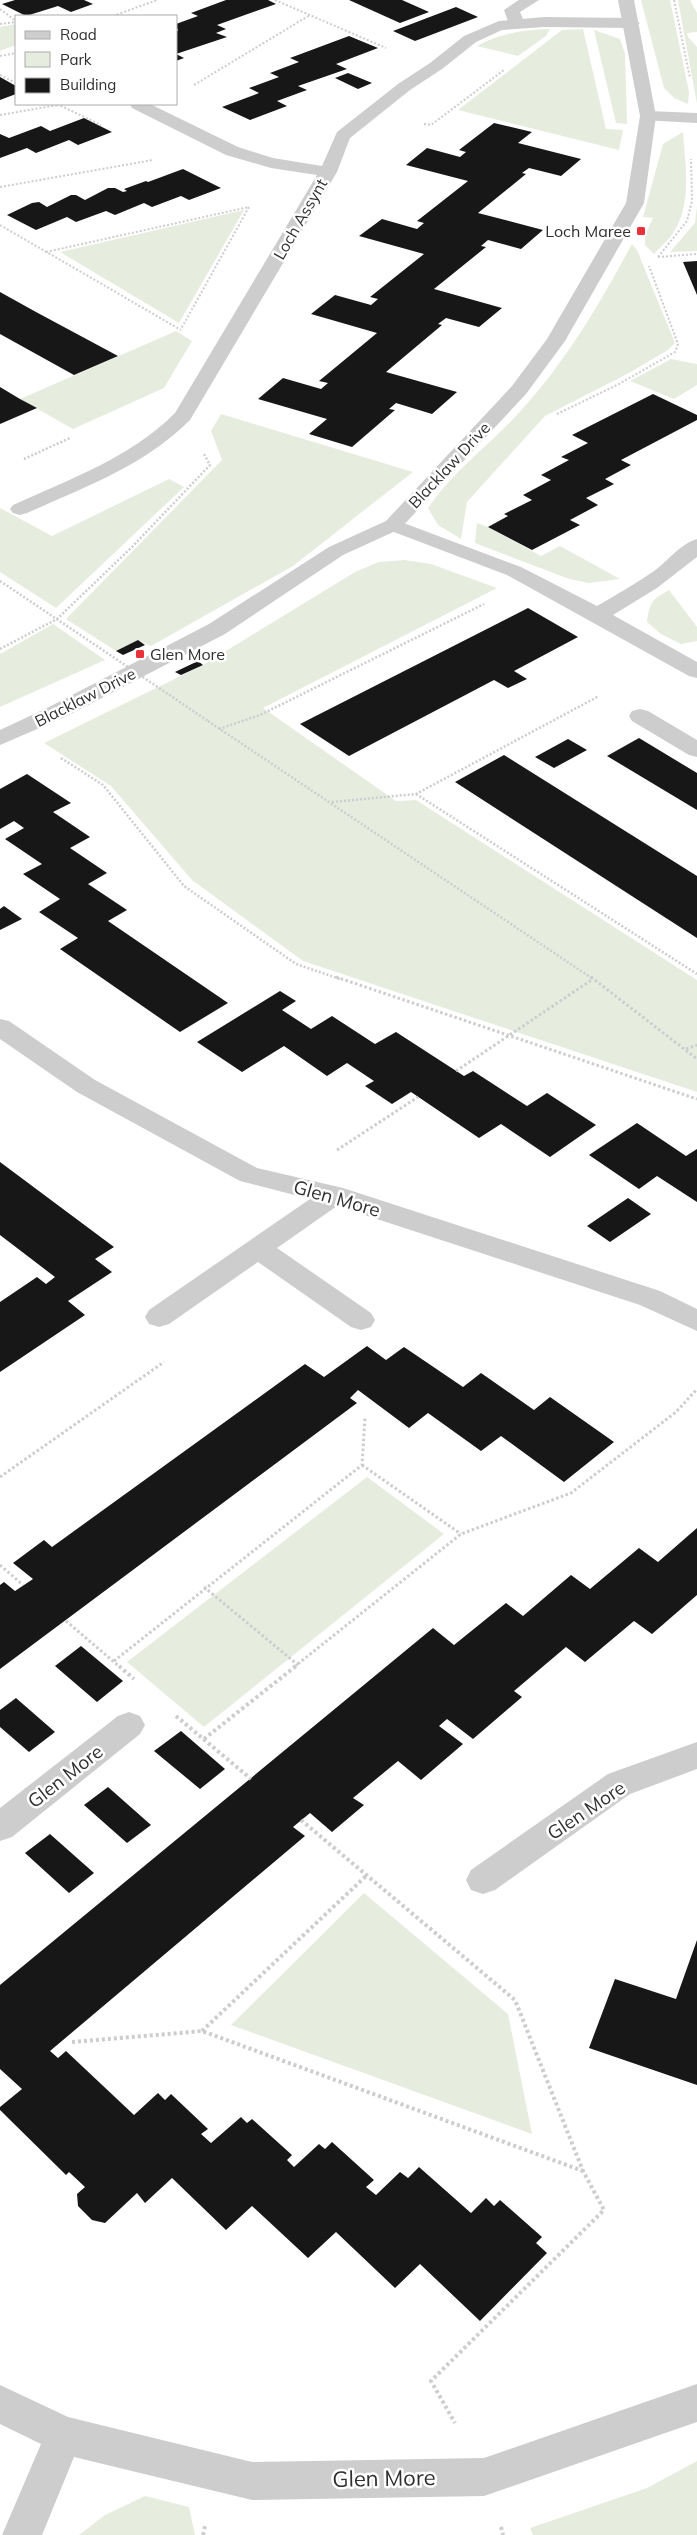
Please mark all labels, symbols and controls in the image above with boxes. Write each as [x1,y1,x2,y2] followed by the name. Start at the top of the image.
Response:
[15,15,178,105] legend
[60,25,97,44] text: Road
[60,50,92,69] text: Park
[60,75,116,94] text: Building
[269,175,331,263] street label: Loch Assynt
[545,221,631,241] place label: Loch Maree
[635,225,647,237] marker: Loch Maree
[404,418,494,512] street label: Blacklaw Drive
[150,644,225,664] place label: Glen More
[134,648,146,660] marker: Glen More
[31,663,139,731] street label: Blacklaw Drive
[291,1174,383,1222] street label: Glen More
[23,1739,107,1813] street label: Glen More
[542,1775,630,1845] street label: Glen More
[332,2463,436,2493] street label: Glen More

